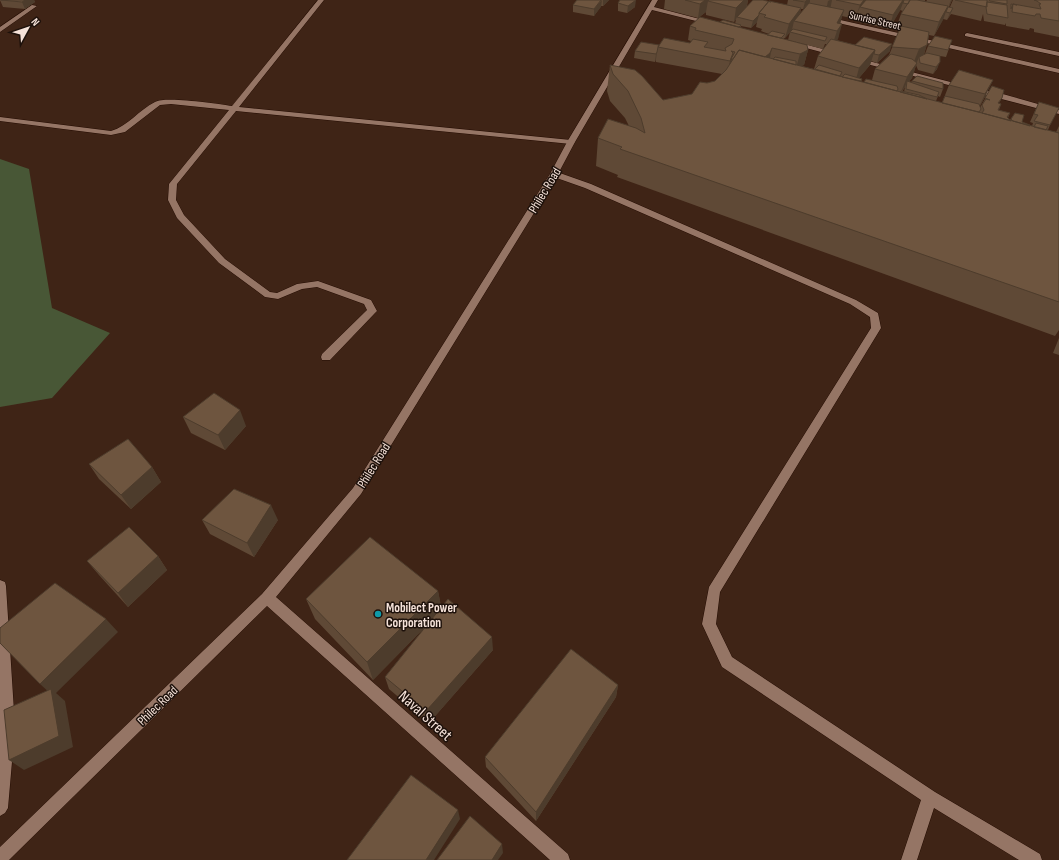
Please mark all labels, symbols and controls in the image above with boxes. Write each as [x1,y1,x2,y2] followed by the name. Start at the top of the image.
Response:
[8,8,48,48] north arrow
[848,8,903,33] street label: Sunrise Street
[28,15,42,28] text: N
[525,165,565,216] street label: Philec Road
[354,440,394,491] street label: Philec Road
[386,600,457,631] place label: Mobilect Power Corporation
[373,609,383,619] marker: Mobilect Power Corporation
[134,683,181,729] street label: Philec Road
[394,687,456,745] street label: Naval Street

